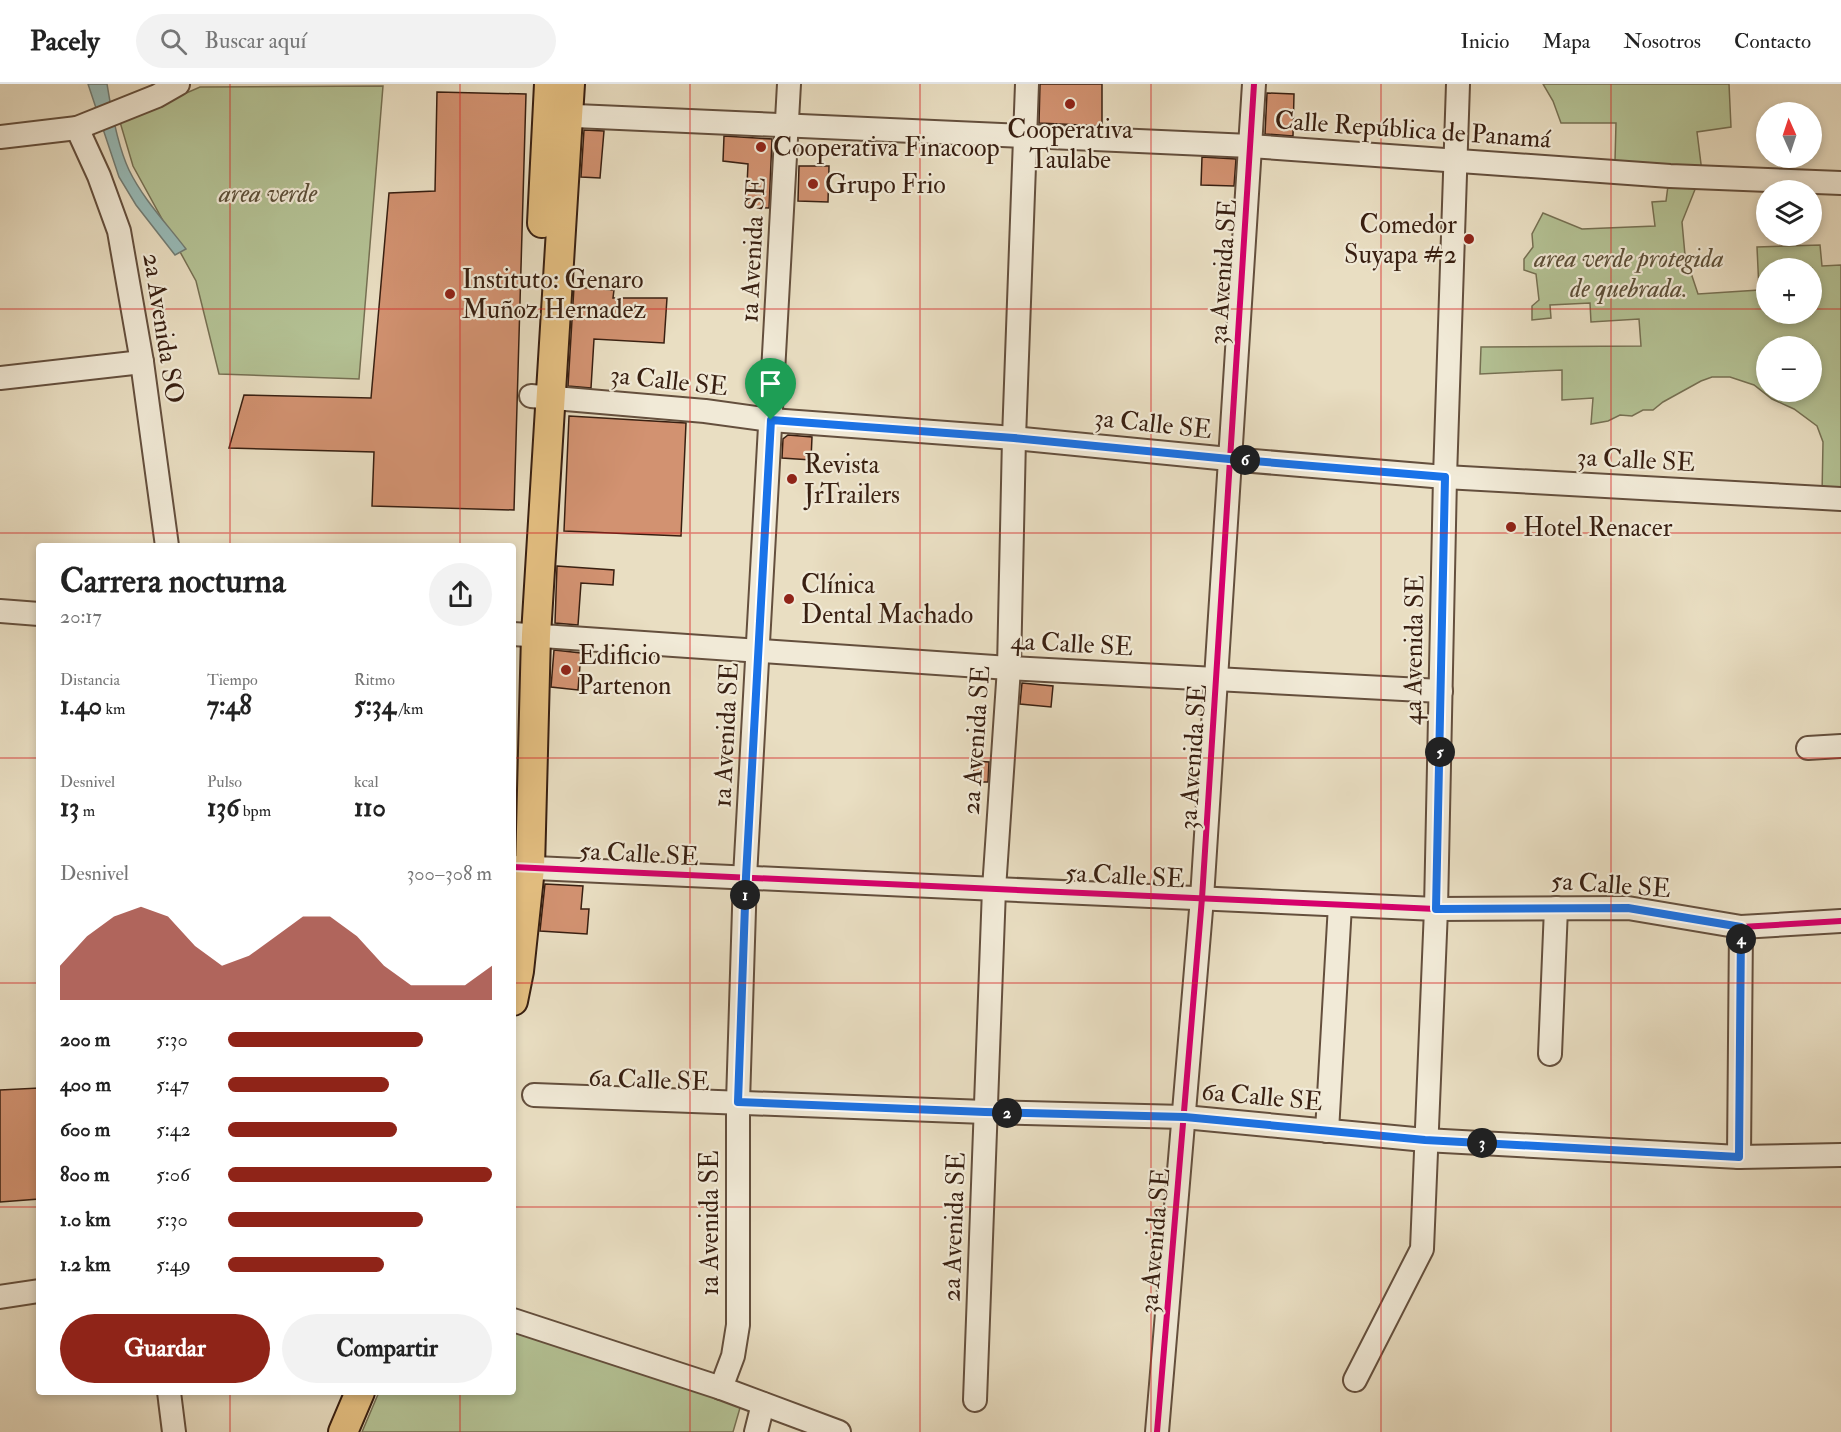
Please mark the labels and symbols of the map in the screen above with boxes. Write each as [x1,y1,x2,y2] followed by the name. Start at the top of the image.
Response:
[1063,97,1077,111] marker: Cooperativa Taulabe
[1756,102,1822,168] north arrow
[1274,104,1553,157] street label: Calle República de Panamá
[1007,114,1133,176] place label: Cooperativa Taulabe
[773,132,1000,165] place label: Cooperativa Finacoop
[754,140,768,154] marker: Cooperativa Finacoop
[825,169,946,202] place label: Grupo Frio
[733,177,773,324] street label: 1a Avenida SE
[806,177,820,191] marker: Grupo Frio
[218,178,317,210] park label: area verde
[1202,198,1244,346] street label: 3a Avenida SE
[1344,209,1457,272] place label: Comedor Suyapa #2
[1462,232,1476,246] marker: Comedor Suyapa #2
[1533,243,1724,305] park label: area verde protegida de quebrada.
[135,251,191,406] street label: 2a Avenida SO
[462,264,646,326] place label: Instituto: Genaro Muñoz Hernadez
[443,287,457,301] marker: Instituto: Genaro Muñoz Hernadez
[745,358,796,420] pin
[608,359,730,403] street label: 3a Calle SE
[1092,402,1214,446] street label: 3a Calle SE
[1576,441,1696,479] street label: 3a Calle SE
[1230,445,1260,475] pin: 6
[803,449,900,511] place label: Revista JrTrailers
[785,472,799,486] marker: Revista JrTrailers
[1523,512,1673,544] place label: Hotel Renacer
[1504,520,1518,534] marker: Hotel Renacer
[801,569,973,631] place label: Clínica Dental Machado
[1397,575,1431,725] street label: 4a Avenida SE
[782,592,796,606] marker: Clínica Dental Machado
[1010,625,1134,663] street label: 4a Calle SE
[578,640,672,702] place label: Edificio Partenon
[706,662,746,809] street label: 1a Avenida SE
[559,663,573,677] marker: Edificio Partenon
[955,664,997,816] street label: 2a Avenida SE
[1172,683,1214,831] street label: 3a Avenida SE
[1425,737,1455,767] pin: 5
[578,835,700,873] street label: 5a Calle SE
[1064,857,1186,895] street label: 5a Calle SE
[1550,865,1672,905] street label: 5a Calle SE
[730,880,760,910] pin: 1
[1726,924,1756,954] pin: 4
[588,1062,710,1098] street label: 6a Calle SE
[1200,1076,1324,1118] street label: 6a Calle SE
[992,1098,1022,1128] pin: 2
[1467,1128,1497,1158] pin: 3
[694,1150,726,1296] street label: 1a Avenida SE
[935,1152,973,1302] street label: 2a Avenida SE
[1133,1167,1177,1315] street label: 3a Avenida SE

